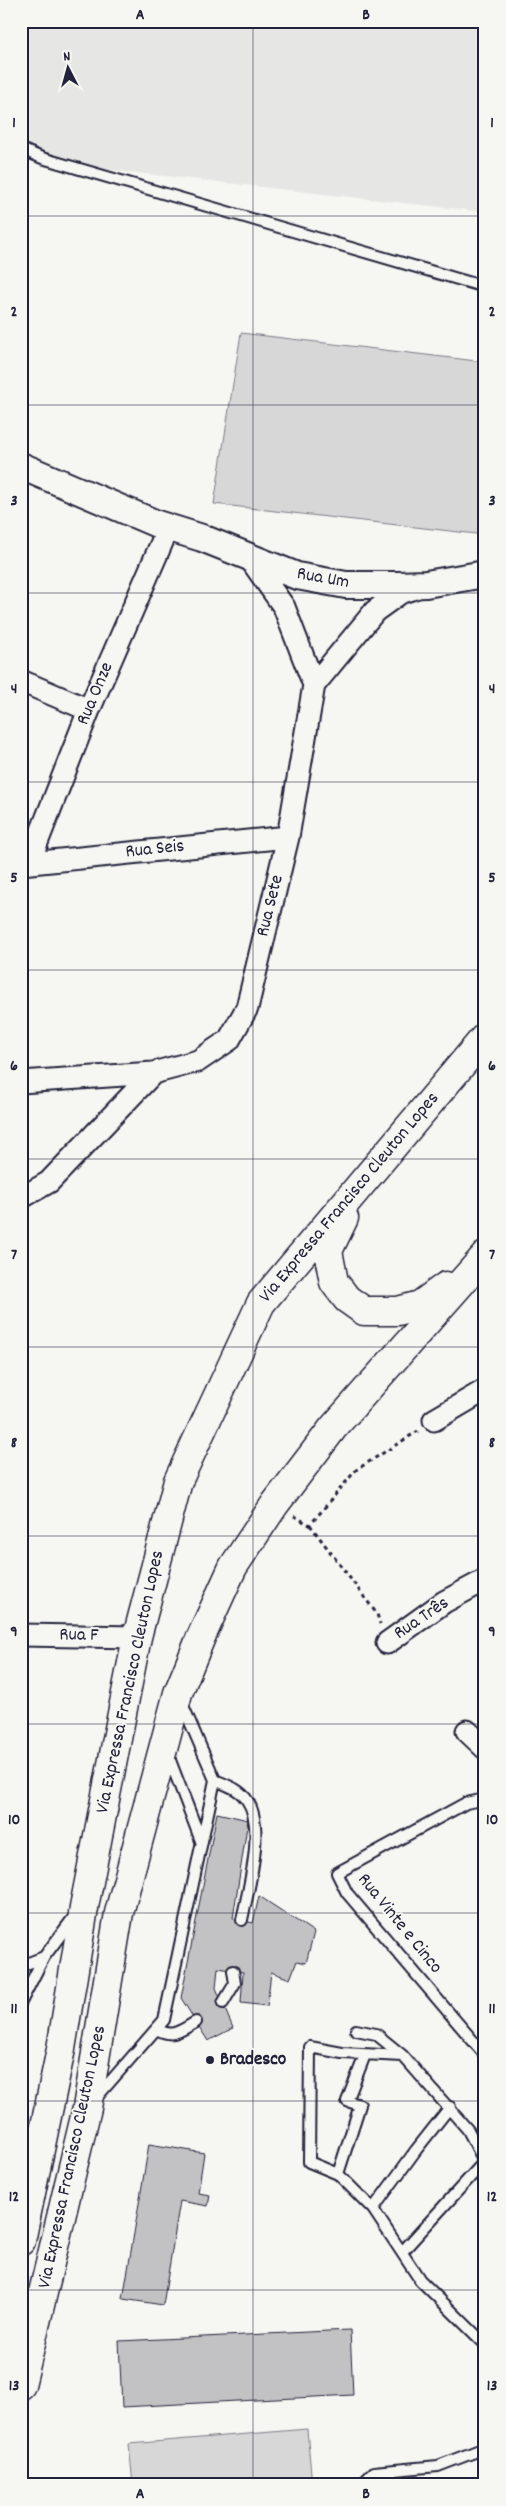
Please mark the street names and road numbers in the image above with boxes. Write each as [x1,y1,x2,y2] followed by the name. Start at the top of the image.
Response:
[295,561,351,597] street label: Rua Um
[71,658,121,730] street label: Rua Onze
[124,833,186,867] street label: Rua Seis
[250,872,292,940] street label: Rua Sete
[253,1087,447,1309] street label: Via Expressa Francisco Cleuton Lopes
[90,1548,172,1816] street label: Via Expressa Francisco Cleuton Lopes
[389,1591,455,1647] street label: Rua Três
[59,1622,99,1650] street label: Rua F
[350,1868,448,1980] street label: Rua Vinte e Cinco
[32,2023,114,2291] street label: Via Expressa Francisco Cleuton Lopes

